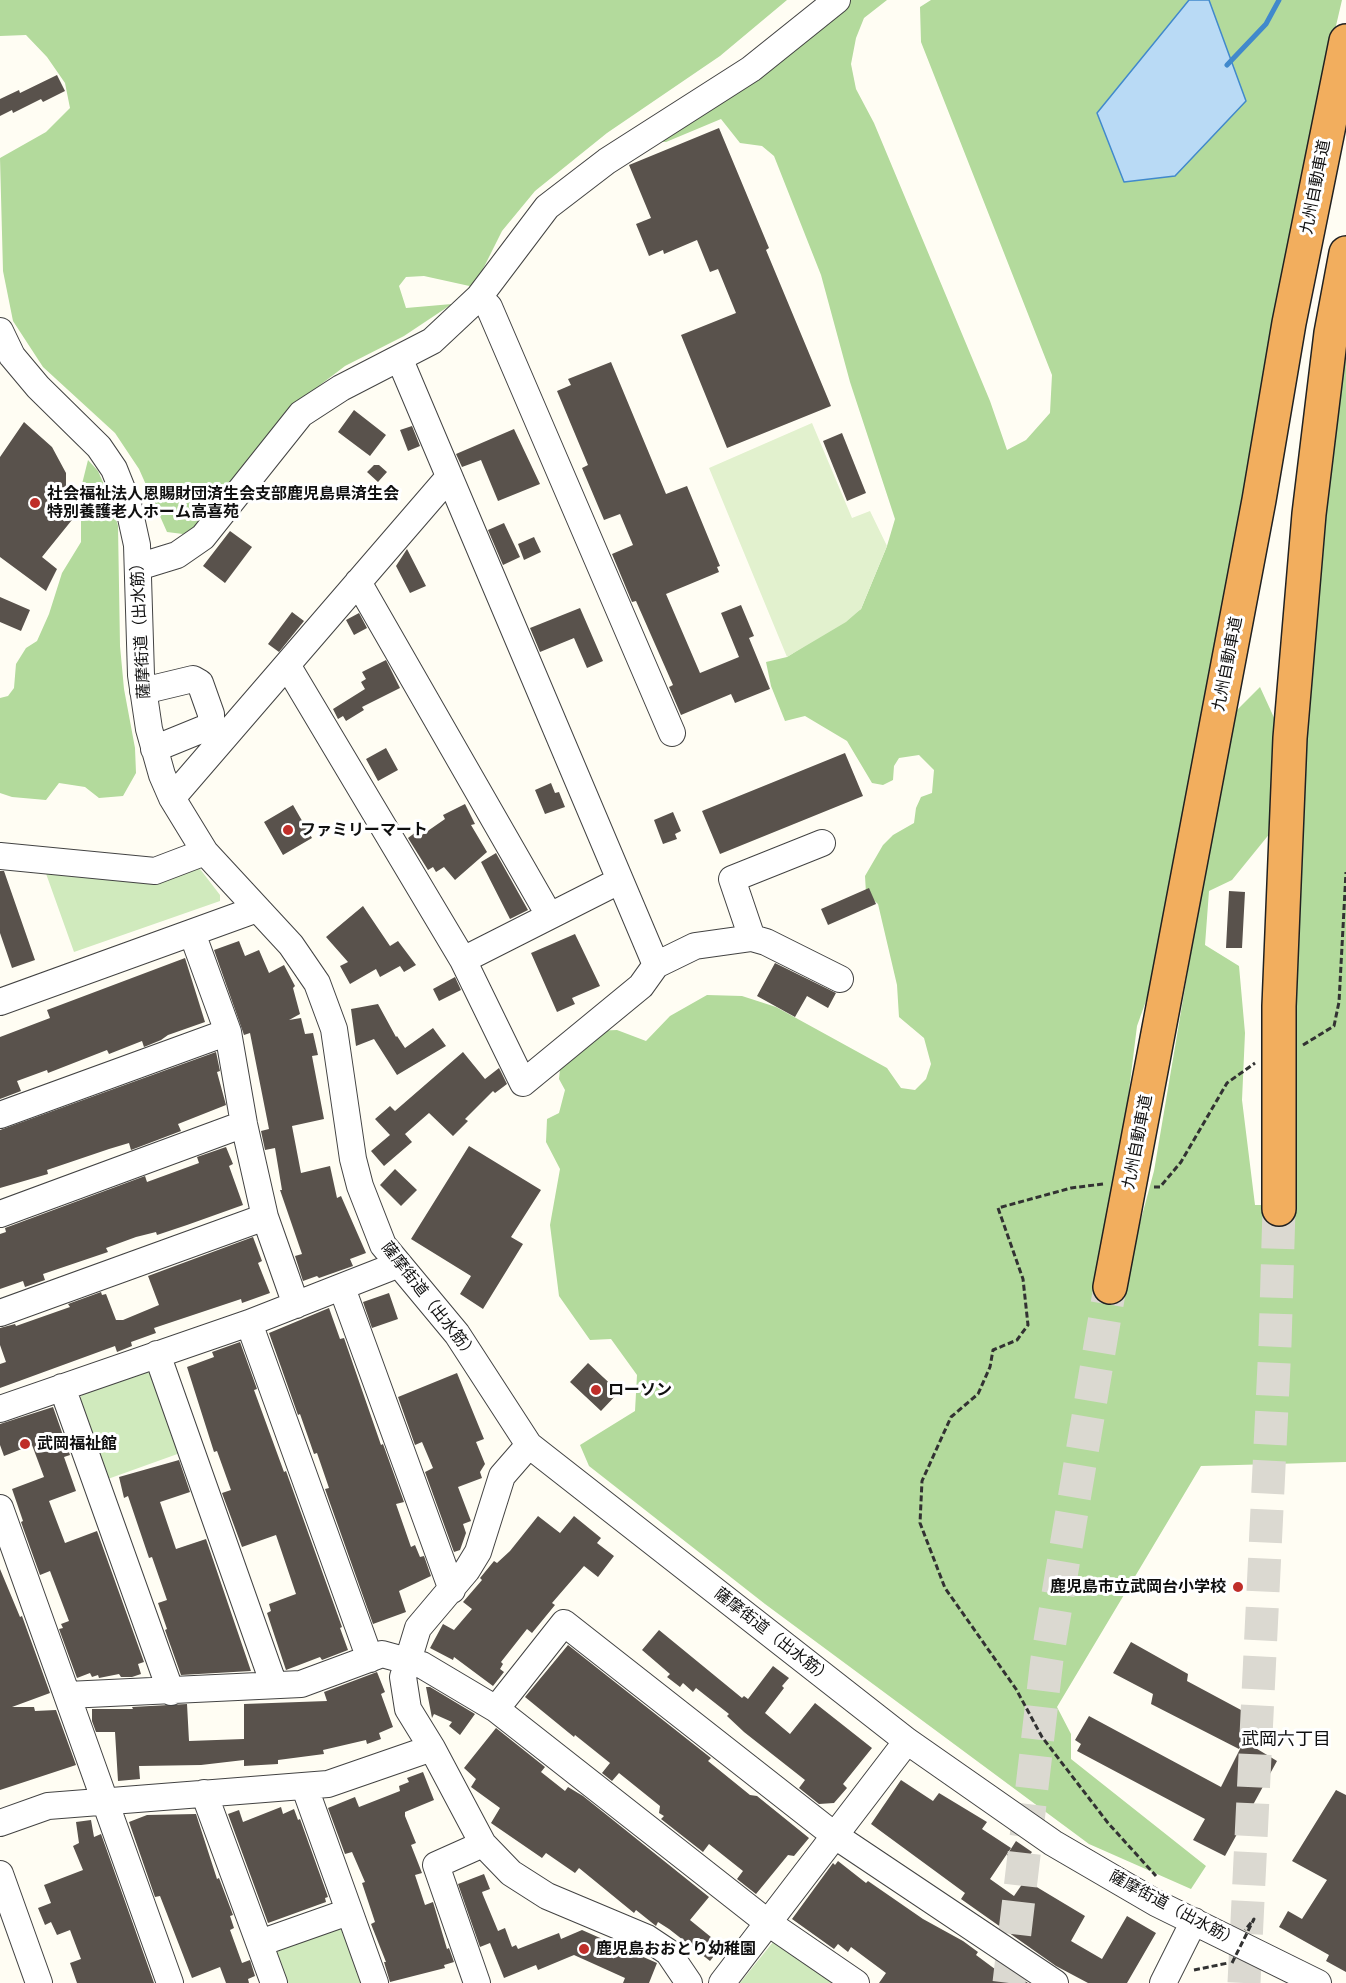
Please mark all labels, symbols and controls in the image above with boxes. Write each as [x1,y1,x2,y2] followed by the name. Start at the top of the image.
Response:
[1297,138,1335,236] street label: 九州自動車道
[47,484,399,522] place label: 社会福祉法人恩賜財団済生会支部鹿児島県済生会 特別養護老人ホーム高喜苑
[28,496,42,510] marker: 社会福祉法人恩賜財団済生会支部鹿児島県済生会 特別養護老人ホーム高喜苑
[128,555,154,699] street label: 薩摩街道（出水筋）
[1209,615,1247,713] street label: 九州自動車道
[300,820,428,840] place label: ファミリーマート
[281,823,295,837] marker: ファミリーマート
[1119,1093,1157,1191] street label: 九州自動車道
[377,1238,481,1364] street label: 薩摩街道（出水筋）
[608,1380,672,1400] place label: ローソン
[589,1383,603,1397] marker: ローソン
[37,1434,117,1454] place label: 武岡福祉館
[18,1437,32,1451] marker: 武岡福祉館
[1050,1577,1226,1597] place label: 鹿児島市立武岡台小学校
[1231,1580,1245,1594] marker: 鹿児島市立武岡台小学校
[710,1584,836,1688] street label: 薩摩街道（出水筋）
[1241,1729,1331,1751] district label: 武岡六丁目
[1106,1867,1242,1951] street label: 薩摩街道（出水筋）
[596,1939,756,1959] place label: 鹿児島おおとり幼稚園
[577,1942,591,1956] marker: 鹿児島おおとり幼稚園

